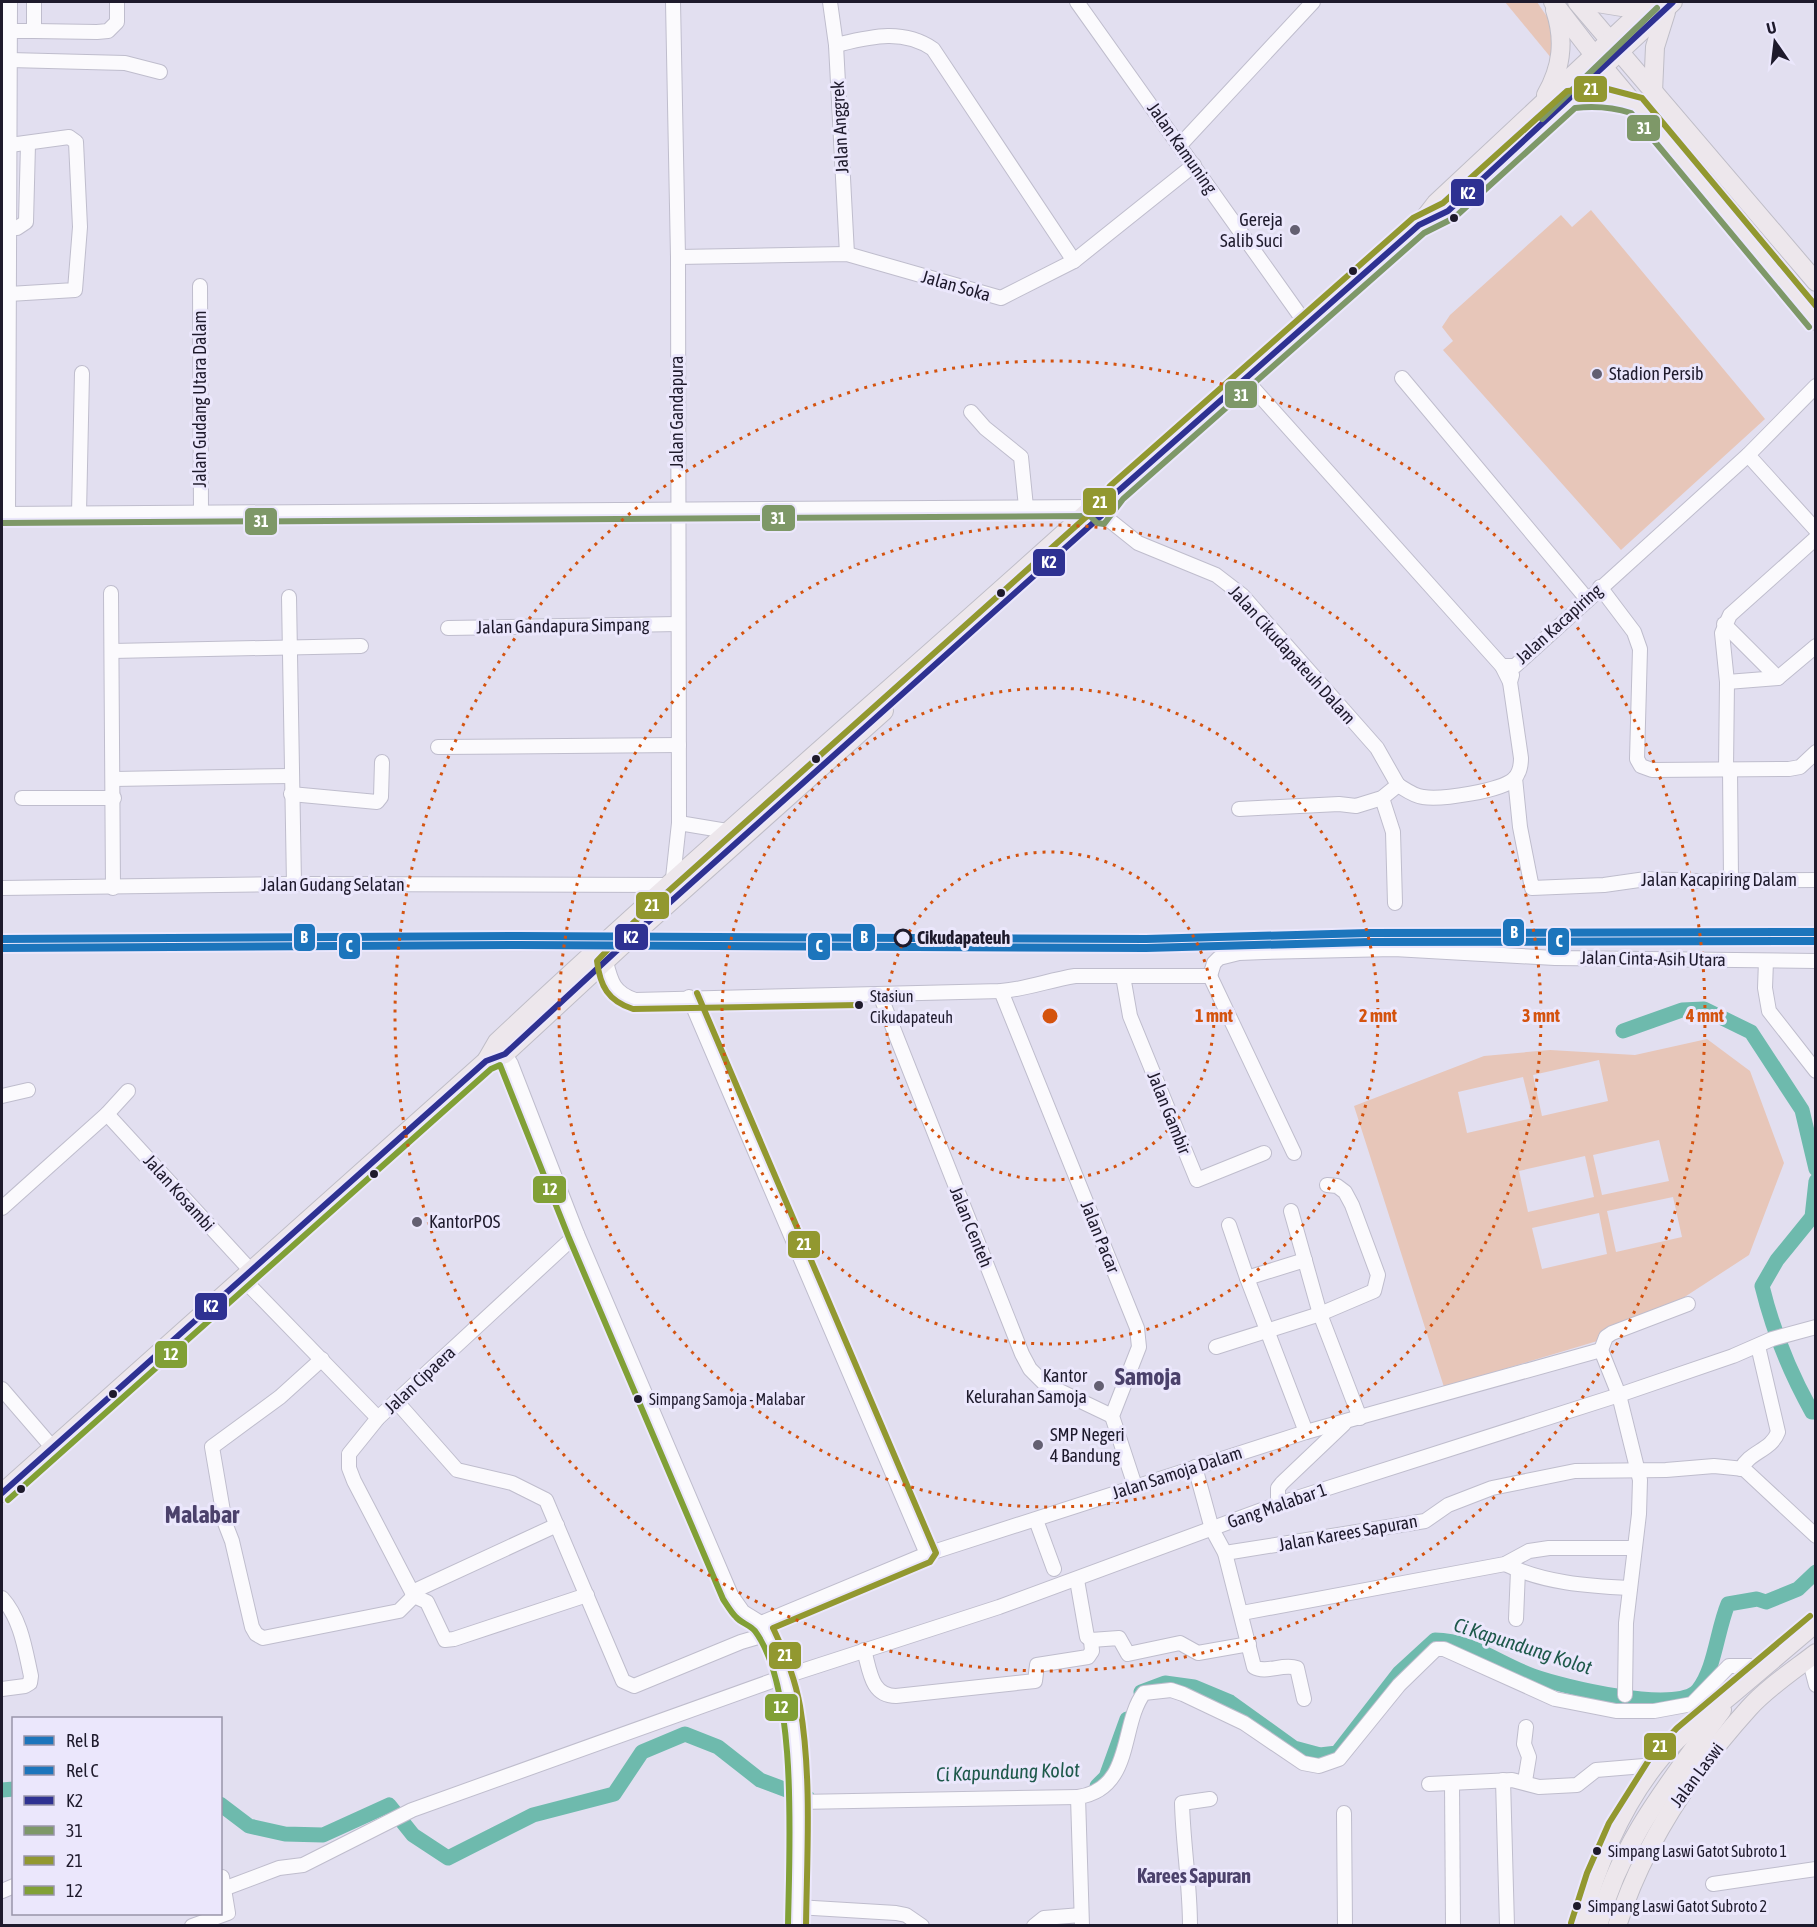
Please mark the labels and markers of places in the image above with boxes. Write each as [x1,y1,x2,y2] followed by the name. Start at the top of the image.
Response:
[1220,209,1283,251] place label: Gereja Salib Suci
[1448,212,1460,224] unlabelled marker
[1288,223,1302,237] marker: Gereja Salib Suci
[1347,265,1359,277] unlabelled marker
[1609,363,1704,384] place label: Stadion Persib
[1590,367,1604,381] marker: Stadion Persib
[995,587,1007,599] unlabelled marker
[810,753,822,765] unlabelled marker
[917,927,1011,948] place label: Cikudapateuh
[894,929,912,947] marker: Cikudapateuh
[870,987,953,1027] place label: Stasiun Cikudapateuh
[853,999,865,1011] marker: Stasiun Cikudapateuh
[1040,1006,1060,1026] centre of rings
[368,1168,380,1180] unlabelled marker
[429,1211,501,1232] place label: KantorPOS
[410,1215,424,1229] marker: KantorPOS
[965,1365,1088,1407] place label: Kantor Kelurahan Samoja
[1092,1379,1106,1393] marker: Kantor Kelurahan Samoja
[107,1388,119,1400] unlabelled marker
[649,1390,805,1409] place label: Simpang Samoja - Malabar
[632,1393,644,1405] marker: Simpang Samoja - Malabar
[1050,1424,1125,1466] place label: SMP Negeri 4 Bandung
[1031,1438,1045,1452] marker: SMP Negeri 4 Bandung
[15,1483,27,1495] unlabelled marker
[1608,1842,1787,1861] place label: Simpang Laswi Gatot Subroto 1
[1591,1845,1603,1857] marker: Simpang Laswi Gatot Subroto 1
[1588,1897,1767,1916] place label: Simpang Laswi Gatot Subroto 2
[1571,1900,1583,1912] marker: Simpang Laswi Gatot Subroto 2

